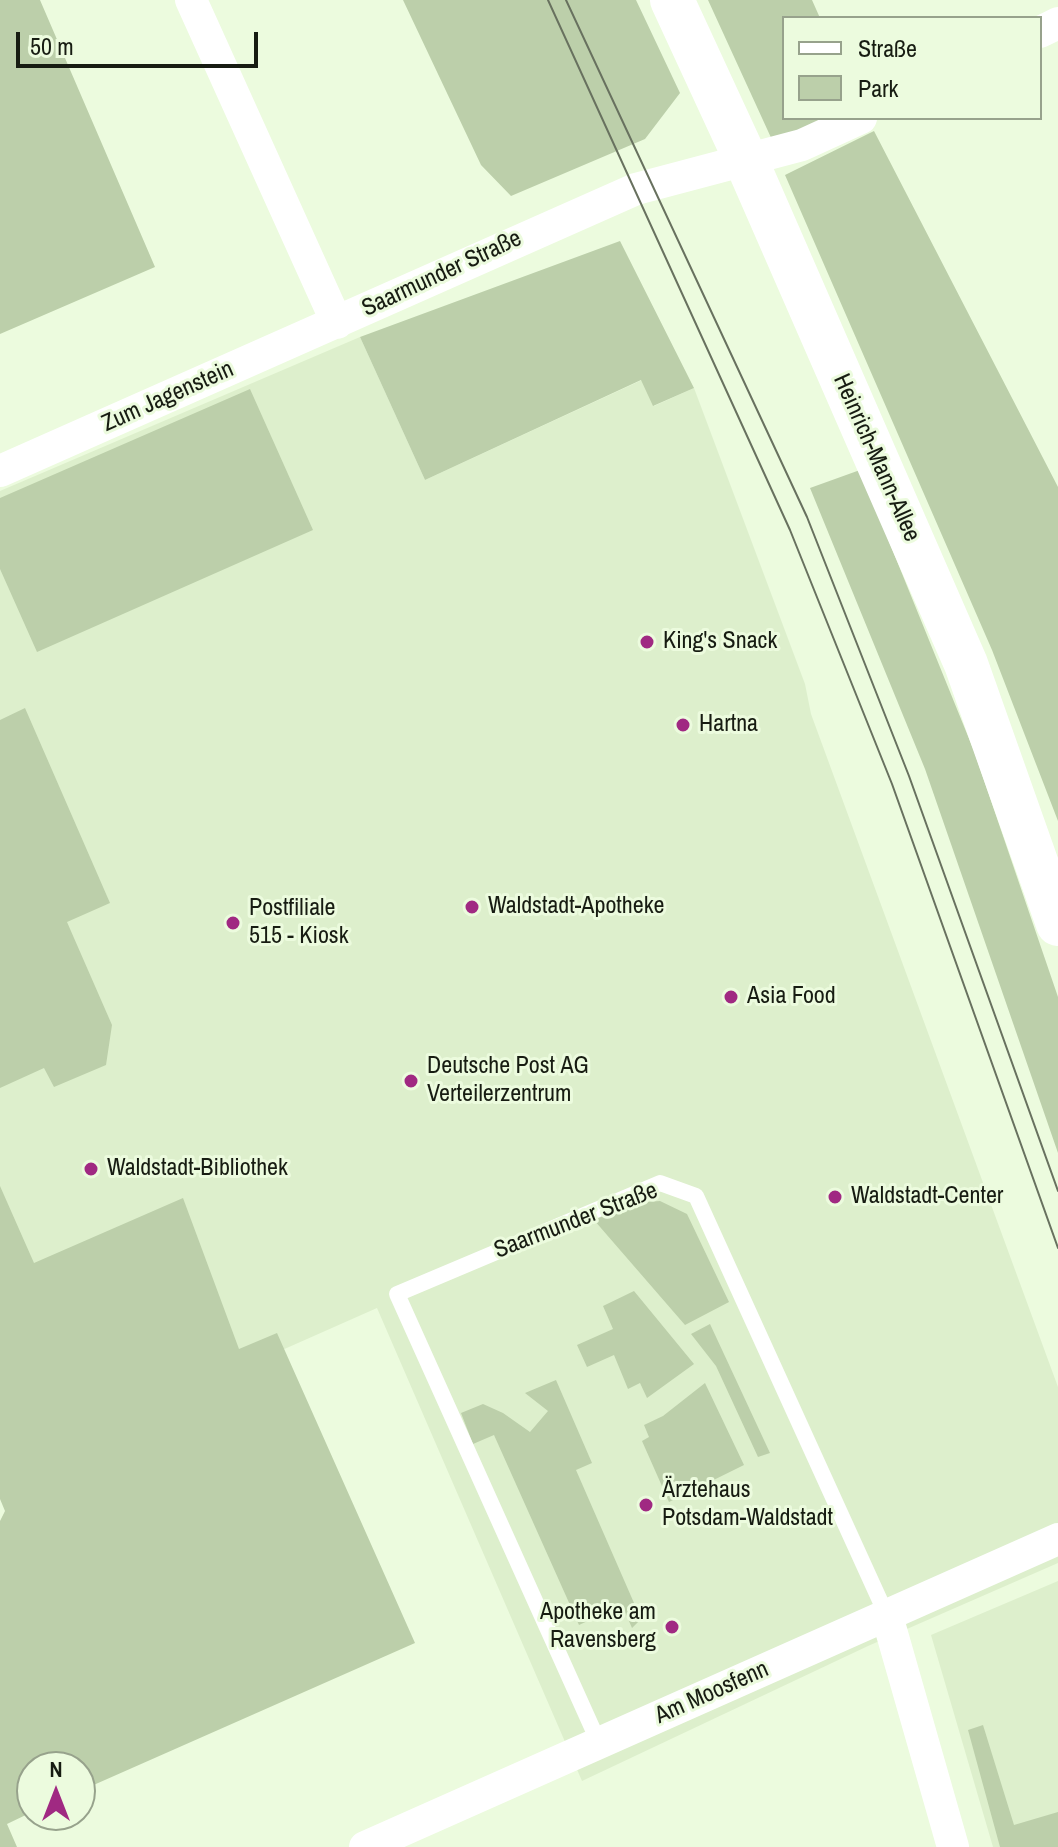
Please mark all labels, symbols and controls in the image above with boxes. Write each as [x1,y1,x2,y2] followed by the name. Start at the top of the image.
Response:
[20,16,262,66] scale bar
[782,16,1042,120] legend
[30,30,74,62] text: 50 m
[858,32,917,64] text: Straße
[858,72,898,104] text: Park
[358,224,526,324] street label: Saarmunder Straße
[98,355,238,439] street label: Zum Jagenstein
[826,370,926,546] street label: Heinrich-Mann-Allee
[663,628,777,656] place label: King's Snack
[638,633,656,651] marker: King's Snack
[699,711,758,739] place label: Hartna
[674,716,692,734] marker: Hartna
[488,893,664,921] place label: Waldstadt-Apotheke
[249,895,349,951] place label: Postfiliale 515 - Kiosk
[463,898,481,916] marker: Waldstadt-Apotheke
[224,914,242,932] marker: Postfiliale 515 - Kiosk
[747,983,836,1011] place label: Asia Food
[722,988,740,1006] marker: Asia Food
[427,1053,589,1109] place label: Deutsche Post AG Verteilerzentrum
[402,1072,420,1090] marker: Deutsche Post AG Verteilerzentrum
[107,1155,288,1183] place label: Waldstadt-Bibliothek
[82,1160,100,1178] marker: Waldstadt-Bibliothek
[490,1177,662,1265] street label: Saarmunder Straße
[851,1183,1003,1211] place label: Waldstadt-Center
[826,1188,844,1206] marker: Waldstadt-Center
[662,1477,833,1533] place label: Ärztehaus Potsdam-Waldstadt
[637,1496,655,1514] marker: Ärztehaus Potsdam-Waldstadt
[540,1599,656,1655] place label: Apotheke am Ravensberg
[663,1618,681,1636] marker: Apotheke am Ravensberg
[651,1655,773,1731] street label: Am Moosfenn
[16,1751,96,1831] north arrow
[49,1754,63,1784] text: N

